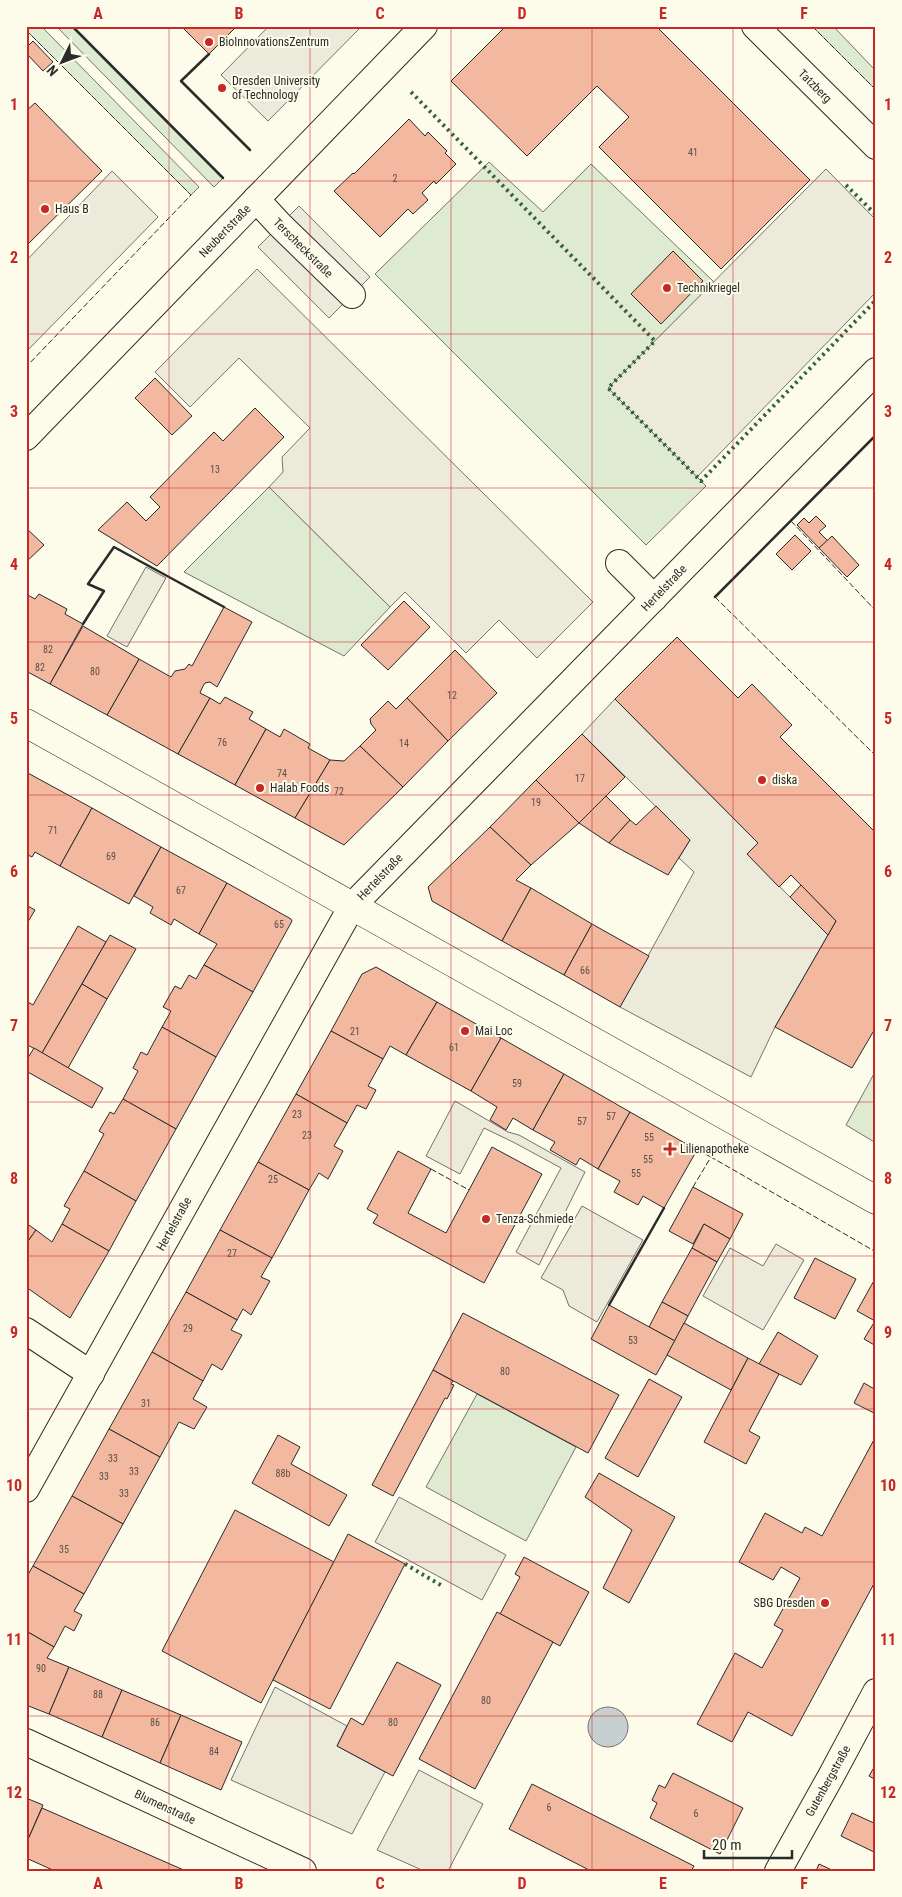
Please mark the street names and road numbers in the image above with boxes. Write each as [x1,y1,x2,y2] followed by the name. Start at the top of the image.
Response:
[795,66,835,106] street label: Tatzberg
[196,201,254,260] street label: Neubertstraße
[270,215,336,281] street label: Terscheckstraße
[638,562,690,614] street label: Hertelstraße
[354,851,406,903] street label: Hertelstraße
[154,1194,195,1253] street label: Hertelstraße
[803,1743,853,1819] street label: Gutenbergstraße
[132,1787,198,1827] street label: Blumenstraße

